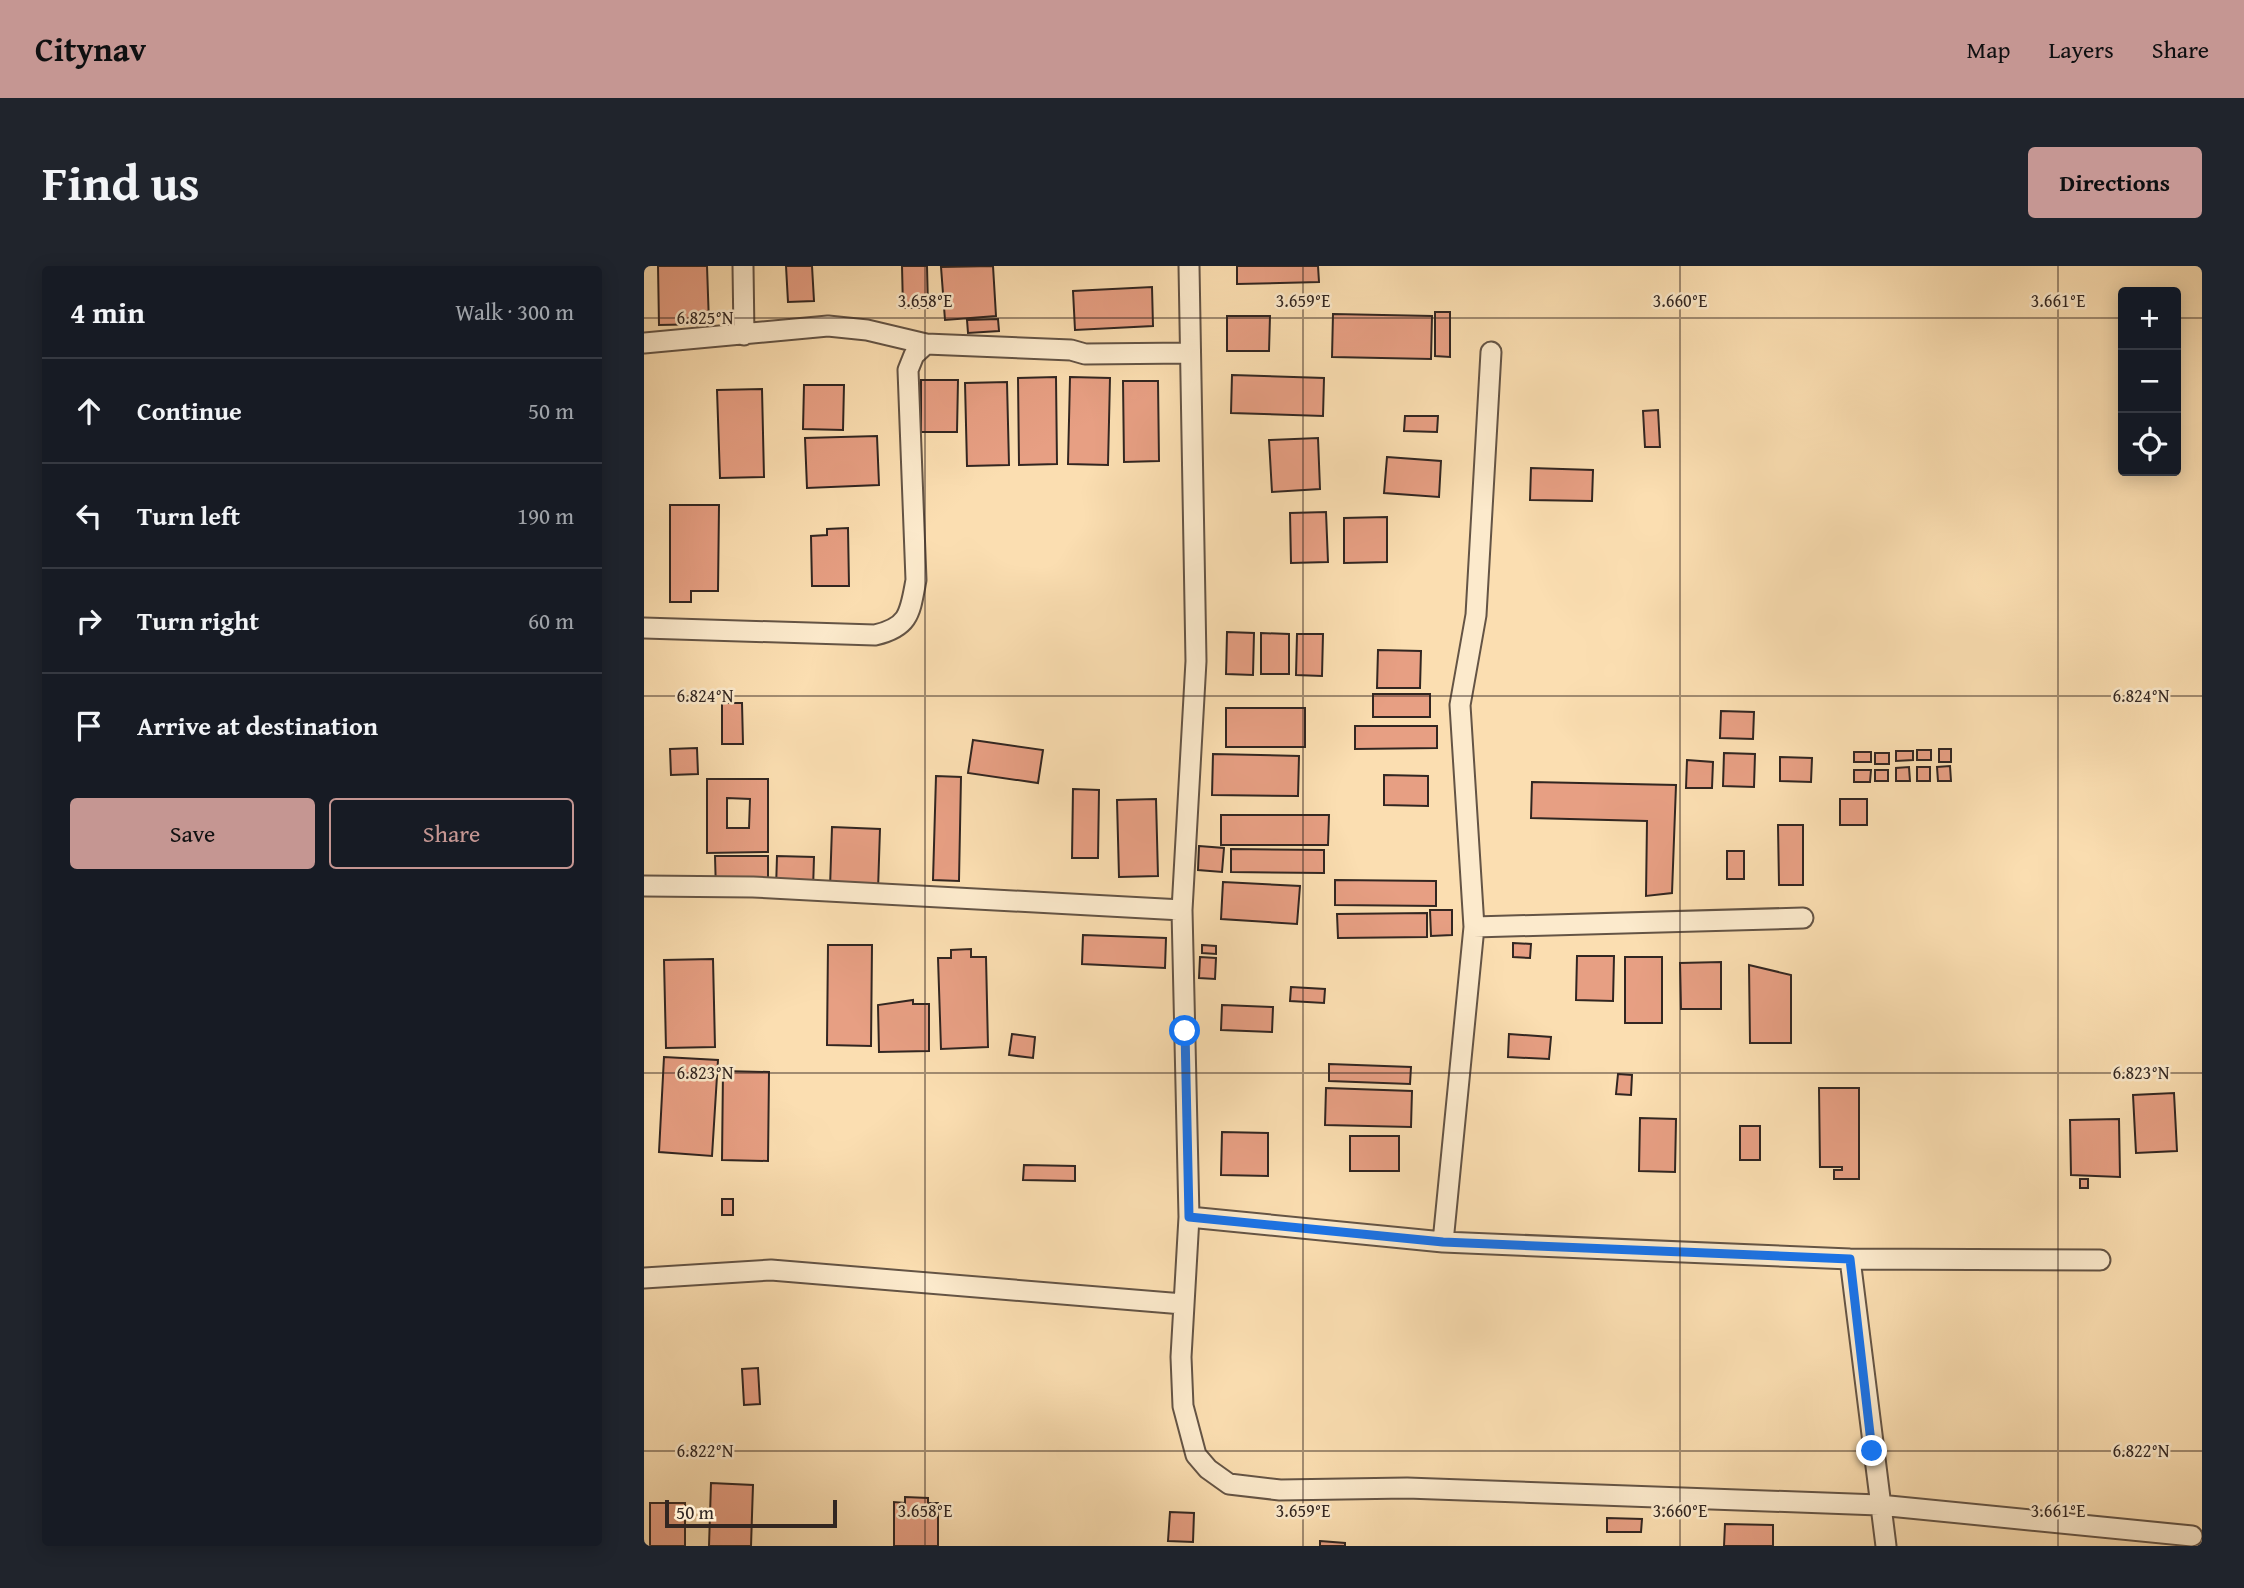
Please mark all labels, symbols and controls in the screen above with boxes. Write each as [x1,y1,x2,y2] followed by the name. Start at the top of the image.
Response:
[35,25,146,73] text: Citynav
[1967,32,2010,67] text: Map
[2048,32,2114,67] text: Layers
[2152,32,2209,67] text: Share
[42,146,200,218] text: Find us
[2028,147,2202,218] button: Directions
[898,287,952,314] text: 3.658°E
[1276,287,1330,314] text: 3.659°E
[1653,287,1707,314] text: 3.660°E
[2031,287,2085,314] text: 3.661°E
[2118,287,2181,476] map controls
[2118,287,2181,350] button: +
[70,290,145,334] text: 4 min
[455,295,574,328] text: Walk · 300 m
[676,304,734,331] text: 6.825°N
[2118,350,2181,413] button: −
[137,391,242,430] text: Continue
[70,392,108,430] icon: ahead
[528,394,574,427] text: 50 m
[2118,413,2181,476] button: locate
[137,496,240,535] text: Turn left
[70,497,108,535] icon: left
[517,499,574,532] text: 190 m
[137,601,259,640] text: Turn right
[70,602,108,640] icon: right
[528,604,574,637] text: 60 m
[676,682,734,709] text: 6.824°N
[2112,682,2170,709] text: 6.824°N
[137,706,378,745] text: Arrive at destination
[70,707,108,745] icon: arrive
[70,798,315,869] button: Save
[329,798,574,869] button: Share
[1169,1015,1200,1046] route start
[676,1059,734,1086] text: 6.823°N
[2112,1059,2170,1086] text: 6.823°N
[1856,1435,1887,1466] route end
[676,1437,734,1464] text: 6.822°N
[2112,1437,2170,1464] text: 6.822°N
[665,1497,836,1529] scale bar
[898,1497,952,1524] text: 3.658°E
[1276,1497,1330,1524] text: 3.659°E
[1653,1497,1707,1524] text: 3.660°E
[2031,1497,2085,1524] text: 3.661°E
[676,1498,714,1526] text: 50 m

